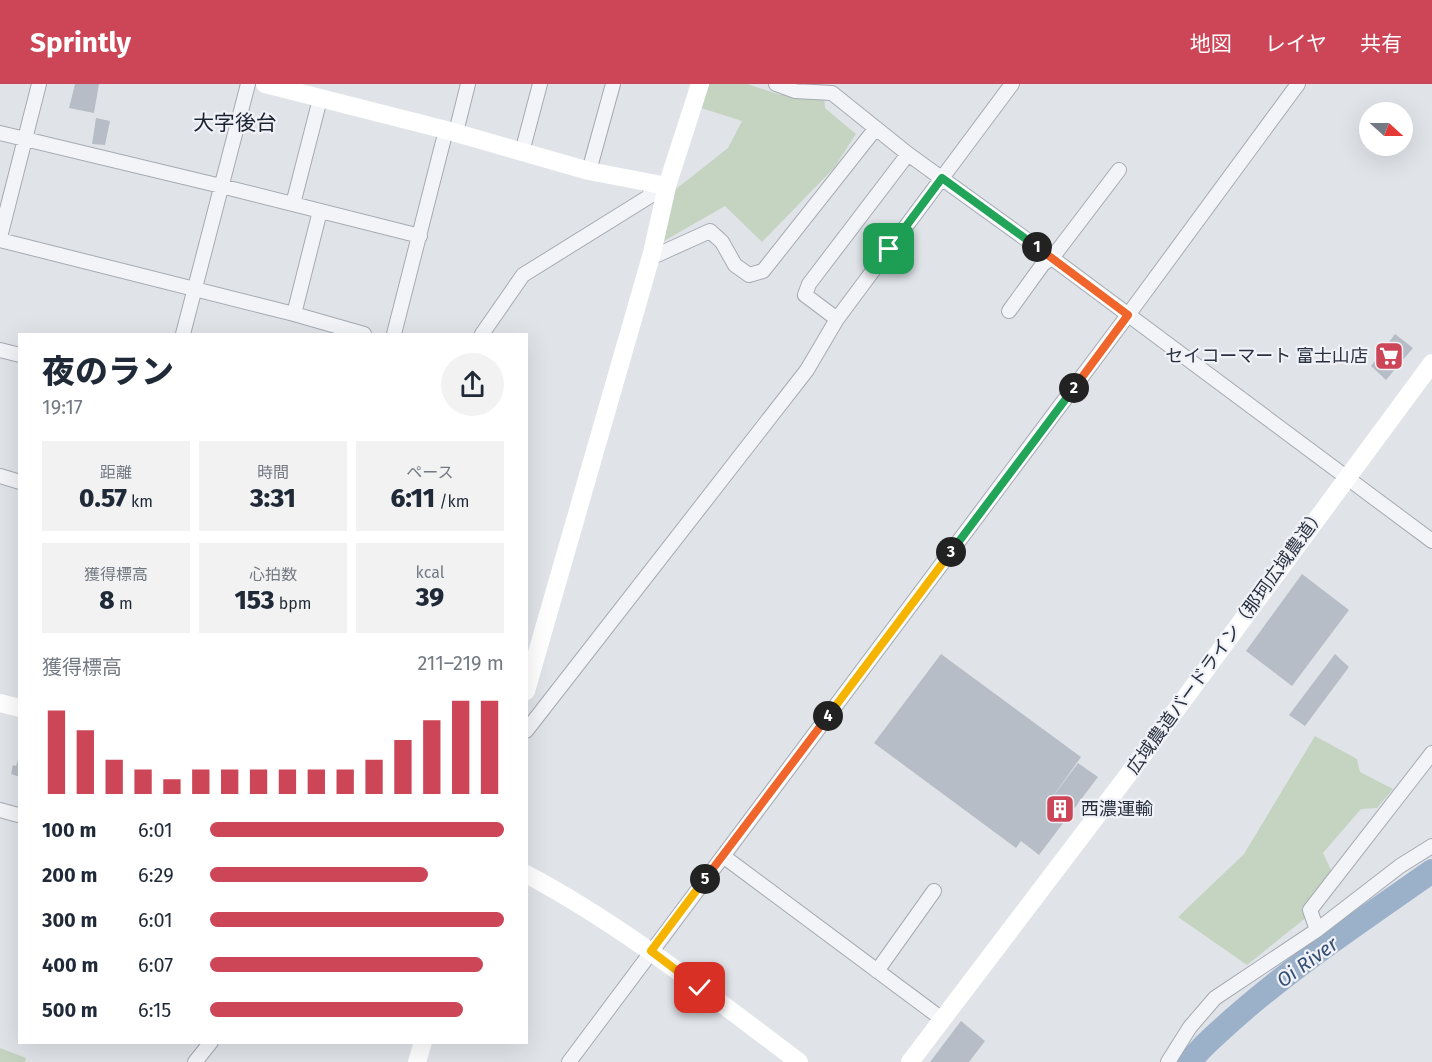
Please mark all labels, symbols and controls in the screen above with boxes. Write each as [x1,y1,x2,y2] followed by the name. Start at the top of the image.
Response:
[30,26,131,59] text: Sprintly
[1190,31,1232,57] text: 地図
[1265,31,1327,57] text: レイヤ
[1360,31,1402,57] text: 共有
[1359,102,1413,156] north arrow
[1359,102,1413,156] map controls
[193,110,277,136] district label: 大字後台
[863,223,914,274] pin
[872,232,905,265] icon: arrive
[1022,232,1052,262] pin: 1
[1033,237,1041,256] text: 1
[1373,340,1405,372] supermarket icon: セイコーマート 富士山店
[1165,345,1368,367] place label: セイコーマート 富士山店
[42,352,174,392] text: 夜のラン
[441,353,504,416] button: share
[1059,373,1089,403] pin: 2
[1070,378,1078,397] text: 2
[42,395,83,419] text: 19:17
[100,463,132,482] text: 距離
[257,463,289,482] text: 時間
[406,463,454,482] text: ペース
[79,483,127,514] text: 0.57
[250,483,296,514] text: 3:31
[391,483,435,514] text: 6:11
[127,492,153,511] text: km
[435,492,469,511] text: /km
[1122,503,1330,779] street label: 広域農道バードライン（那珂広域農道）
[936,537,966,567] pin: 3
[947,542,955,561] text: 3
[416,563,444,582] text: kcal
[84,565,148,584] text: 獲得標高
[249,565,297,584] text: 心拍数
[416,582,444,613] text: 39
[99,585,115,616] text: 8
[235,585,274,616] text: 153
[115,594,133,613] text: m
[274,594,311,613] text: bpm
[417,651,504,675] text: 211–219 m
[42,655,122,679] text: 獲得標高
[813,701,843,731] pin: 4
[823,706,833,725] text: 4
[1044,793,1076,825] building icon: 西濃運輸
[1081,798,1153,820] place label: 西濃運輸
[42,818,96,842] text: 100 m
[138,818,173,842] text: 6:01
[42,863,97,887] text: 200 m
[138,863,174,887] text: 6:29
[690,864,720,894] pin: 5
[701,869,709,888] text: 5
[42,908,97,932] text: 300 m
[138,908,173,932] text: 6:01
[1272,931,1343,992] water label: Oi River
[42,953,98,977] text: 400 m
[138,953,173,977] text: 6:07
[674,962,725,1013] pin
[683,971,716,1004] icon: check
[42,998,98,1022] text: 500 m
[138,998,171,1022] text: 6:15

